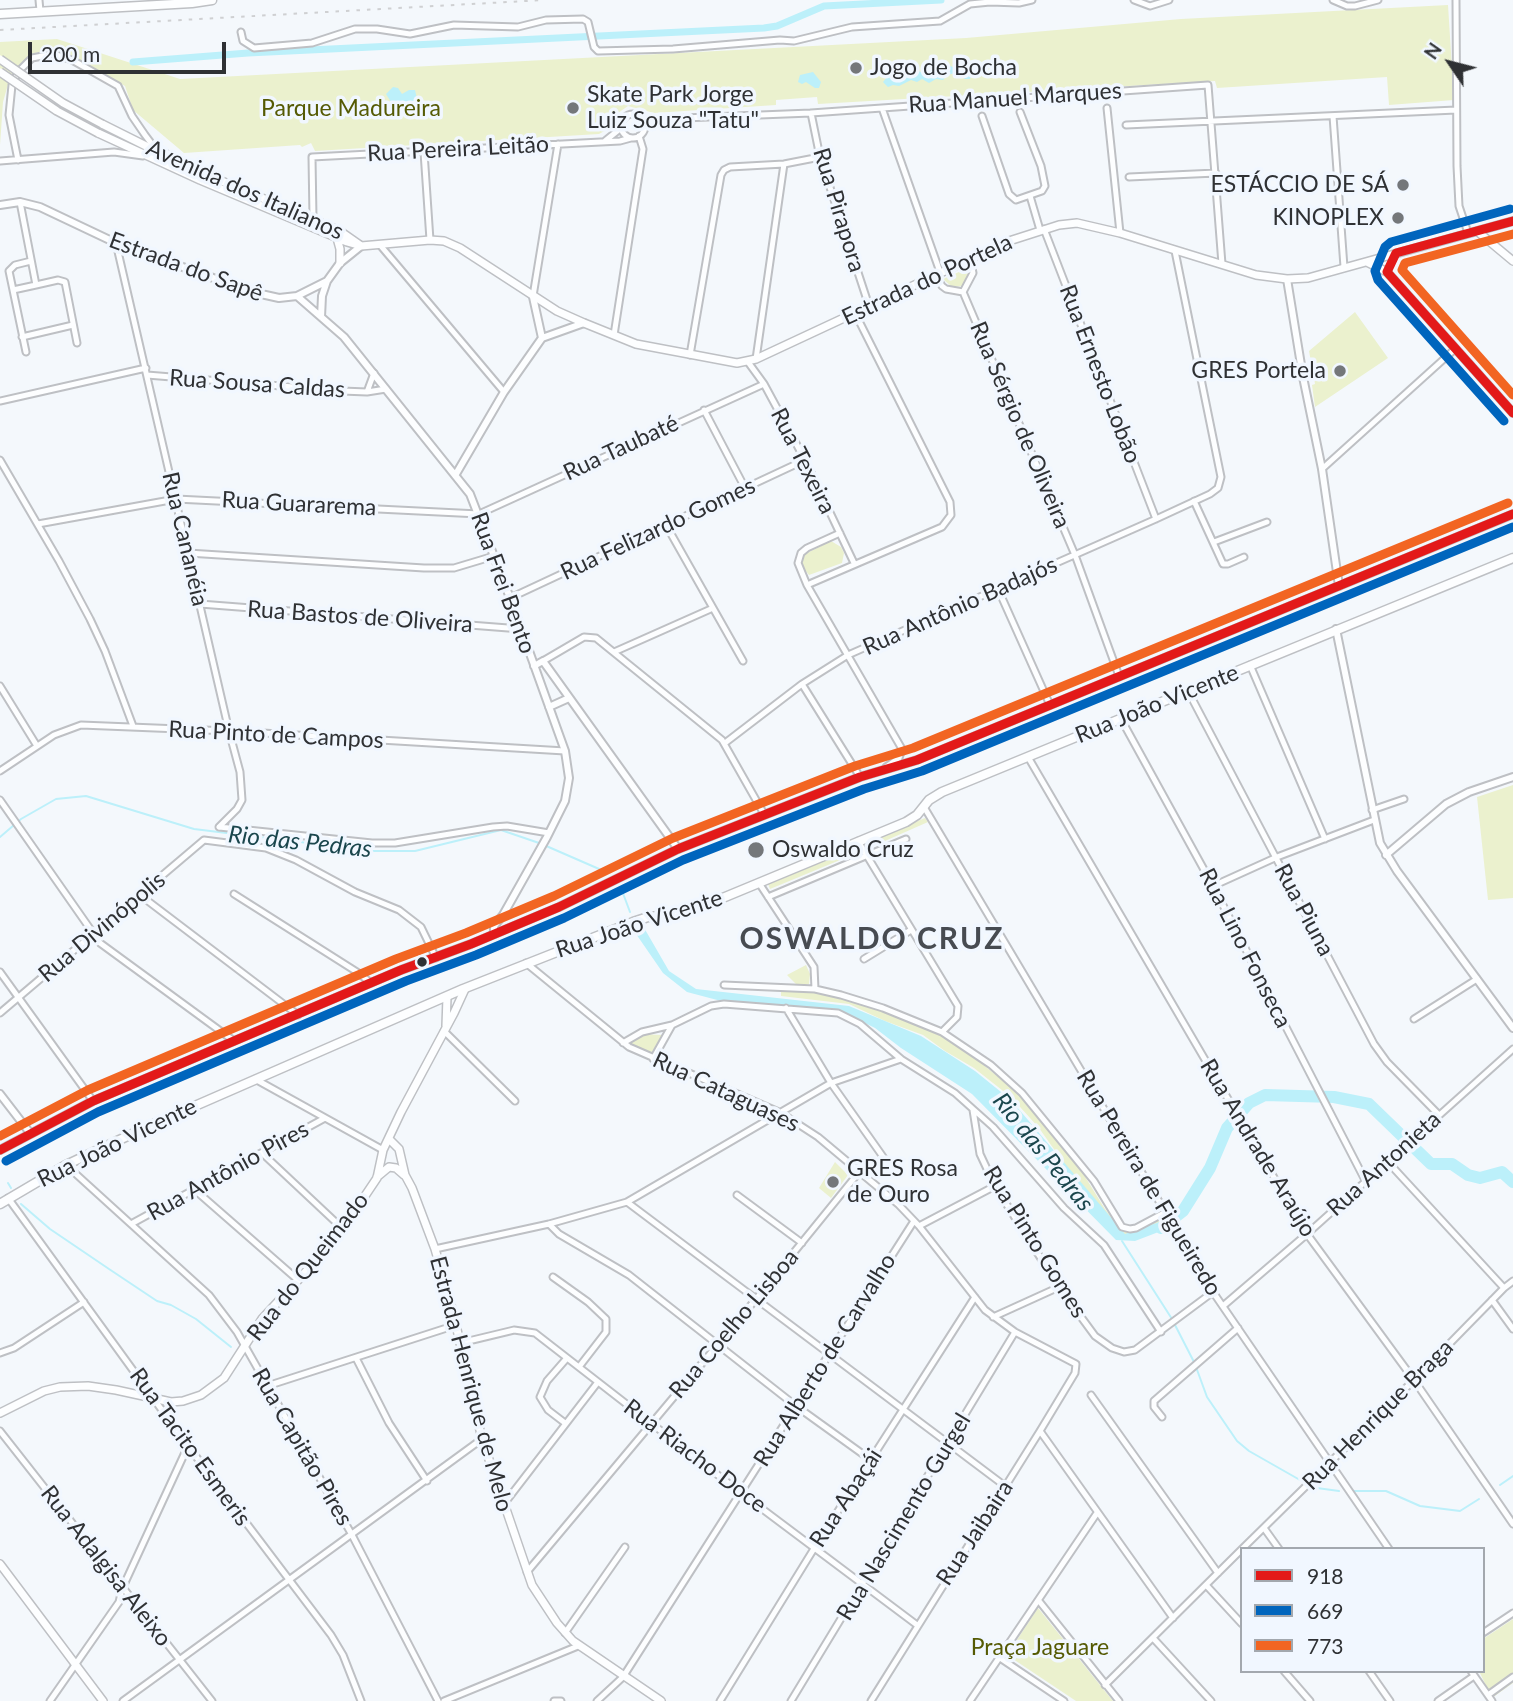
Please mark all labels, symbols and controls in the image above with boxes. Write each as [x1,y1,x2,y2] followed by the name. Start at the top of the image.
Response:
[32,28,229,72] scale bar
[1415,28,1485,98] north arrow
[1419,38,1446,63] text: N
[41,41,100,66] text: 200 m
[870,54,1017,82] place label: Jogo de Bocha
[848,60,864,76] marker: Jogo de Bocha
[907,77,1123,119] street label: Rua Manuel Marques
[587,81,759,135] place label: Skate Park Jorge Luiz Souza "Tatu"
[261,95,441,123] park label: Parque Madureira
[565,100,581,116] marker: Skate Park Jorge Luiz Souza "Tatu"
[366,130,550,168] street label: Rua Pereira Leitão
[142,134,348,246] street label: Avenida dos Italianos
[807,145,871,275] street label: Rua Pirapora
[1211,171,1389,199] place label: ESTÁCCIO DE SÁ
[1395,177,1411,193] marker: ESTÁCCIO DE SÁ
[1273,204,1384,232] place label: KINOPLEX
[1390,210,1406,226] marker: KINOPLEX
[105,226,267,308] street label: Estrada do Sapê
[837,228,1017,332] street label: Estrada do Portela
[1053,281,1147,467] street label: Rua Ernesto Lobão
[964,317,1076,533] street label: Rua Sérgio de Oliveira
[1191,357,1326,385] place label: GRES Portela
[1332,363,1348,379] marker: GRES Portela
[168,364,346,404] street label: Rua Sousa Caldas
[765,403,841,519] street label: Rua Texeira
[559,409,683,487] street label: Rua Taubaté
[156,469,214,609] street label: Rua Cananéia
[556,472,760,586] street label: Rua Felizardo Gomes
[221,486,377,522] street label: Rua Guararema
[465,509,541,657] street label: Rua Frei Bento
[859,551,1061,661] street label: Rua Antônio Badajós
[246,595,474,639] street label: Rua Bastos de Oliveira
[1071,659,1243,749] street label: Rua João Vicente
[168,716,384,754] street label: Rua Pinto de Campos
[227,820,373,864] water label: Rio das Pedras
[772,836,914,864] place label: Oswaldo Cruz
[746,840,766,860] marker: Oswaldo Cruz
[1268,859,1340,961] street label: Rua Piuna
[1193,864,1297,1032] street label: Rua Lino Fonseca
[33,866,171,988] street label: Rua Divinópolis
[552,884,726,964] street label: Rua João Vicente
[741,921,1003,957] district label: OSWALDO CRUZ
[415,955,429,969] unlabelled marker
[648,1046,804,1138] street label: Rua Cataguases
[1194,1054,1322,1242] street label: Rua Andrade Araújo
[1071,1065,1227,1301] street label: Rua Pereira de Figueiredo
[986,1087,1100,1217] water label: Rio das Pedras
[33,1093,201,1193] street label: Rua João Vicente
[1321,1106,1447,1222] street label: Rua Antonieta
[143,1115,313,1227] street label: Rua Antônio Pires
[847,1155,958,1209] place label: GRES Rosa de Ouro
[977,1161,1093,1323] street label: Rua Pinto Gomes
[825,1174,841,1190] marker: GRES Rosa de Ouro
[241,1187,375,1347] street label: Rua do Queimado
[664,1244,804,1404] street label: Rua Coelho Lisboa
[748,1248,902,1472] street label: Rua Alberto de Carvalho
[424,1253,518,1515] street label: Estrada Henrique de Melo
[1297,1334,1459,1496] street label: Rua Henrique Braga
[124,1363,256,1531] street label: Rua Tacito Esmeris
[246,1363,358,1531] street label: Rua Capitão Pires
[618,1393,772,1519] street label: Rua Riacho Doce
[831,1408,977,1626] street label: Rua Nascimento Gurgel
[804,1444,888,1552] street label: Rua Abaçái
[931,1475,1019,1591] street label: Rua Jaibaira
[35,1480,177,1652] street label: Rua Adalgisa Aleixo
[1240,1547,1485,1673] legend
[1307,1563,1344,1588] text: 918
[1307,1598,1344,1623] text: 669
[1307,1633,1344,1658] text: 773
[971,1634,1109,1662] park label: Praça Jaguare

